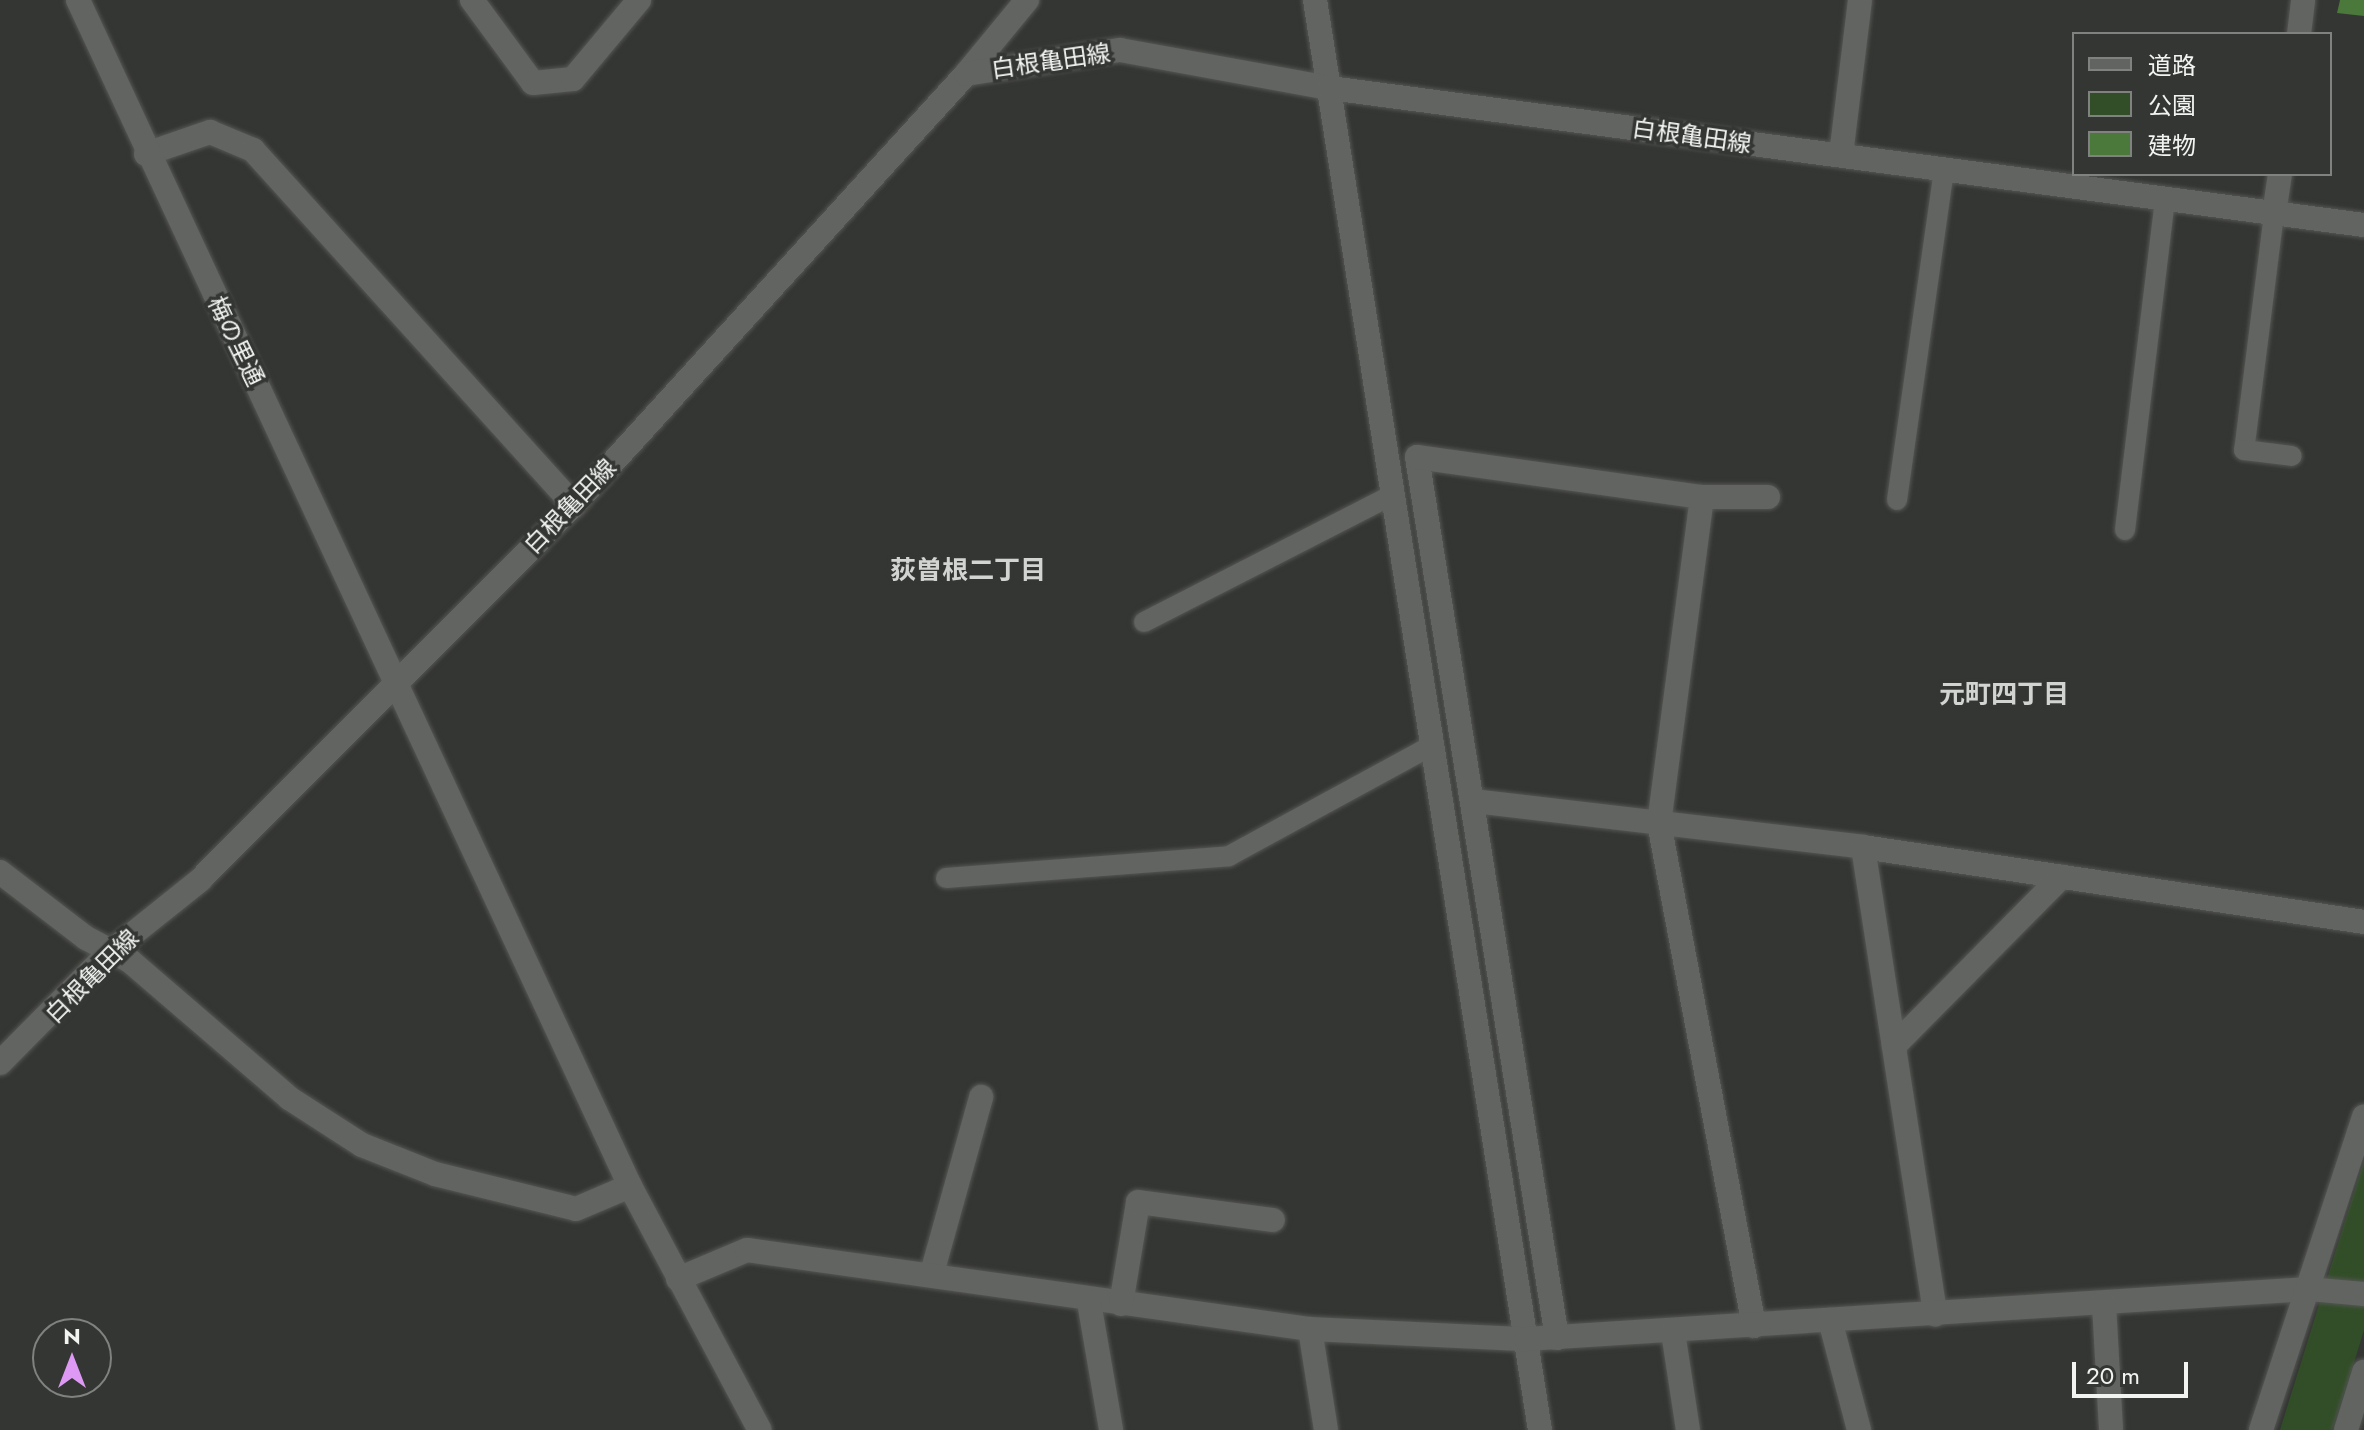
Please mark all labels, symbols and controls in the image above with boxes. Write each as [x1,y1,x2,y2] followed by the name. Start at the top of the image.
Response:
[2072,32,2332,176] legend
[990,38,1112,84] street label: 白根亀田線
[2148,48,2196,83] text: 道路
[2148,88,2196,123] text: 公園
[1631,113,1753,159] street label: 白根亀田線
[2148,128,2196,163] text: 建物
[202,292,270,390] street label: 梅の里通
[518,453,622,559] street label: 白根亀田線
[890,555,1046,587] district label: 荻曽根二丁目
[1939,679,2069,711] district label: 元町四丁目
[39,923,145,1029] street label: 白根亀田線
[32,1318,112,1398] north arrow
[63,1320,81,1352] text: N
[2076,1346,2192,1396] scale bar
[2086,1358,2140,1393] text: 20 m

